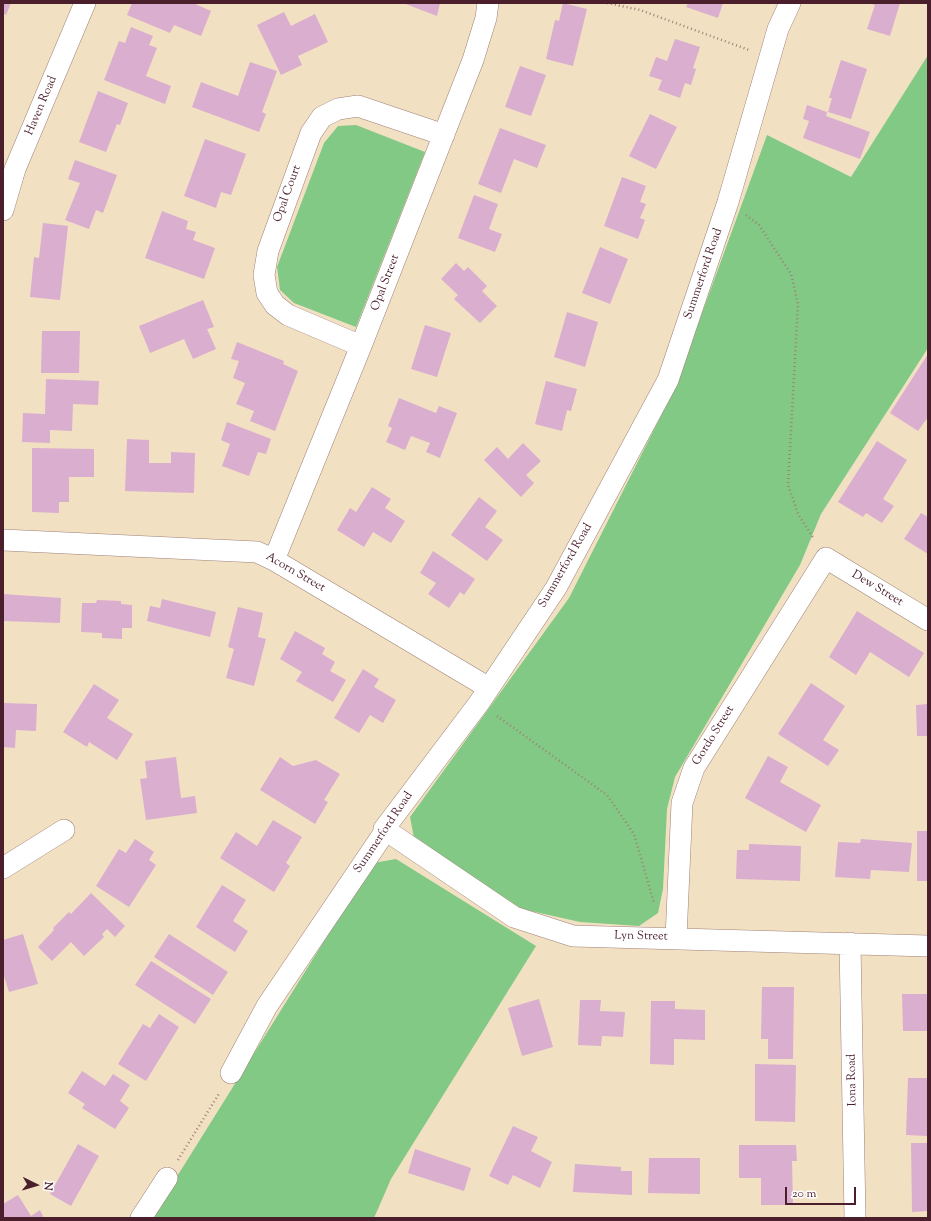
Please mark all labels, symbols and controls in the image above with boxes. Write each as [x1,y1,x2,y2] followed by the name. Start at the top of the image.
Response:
[23,74,61,138] street label: Haven Road
[271,163,305,225] street label: Opal Court
[682,227,726,321] street label: Summerford Road
[369,253,403,313] street label: Opal Street
[536,521,596,611] street label: Summerford Road
[263,550,327,596] street label: Acorn Street
[849,568,905,610] street label: Dew Street
[690,704,738,768] street label: Gordo Street
[351,790,417,876] street label: Summerford Road
[614,929,668,945] street label: Lyn Street
[845,1054,861,1106] street label: Iona Road
[16,1165,56,1205] north arrow
[787,1179,858,1205] scale bar
[40,1181,56,1191] text: N
[792,1185,816,1203] text: 20 m

